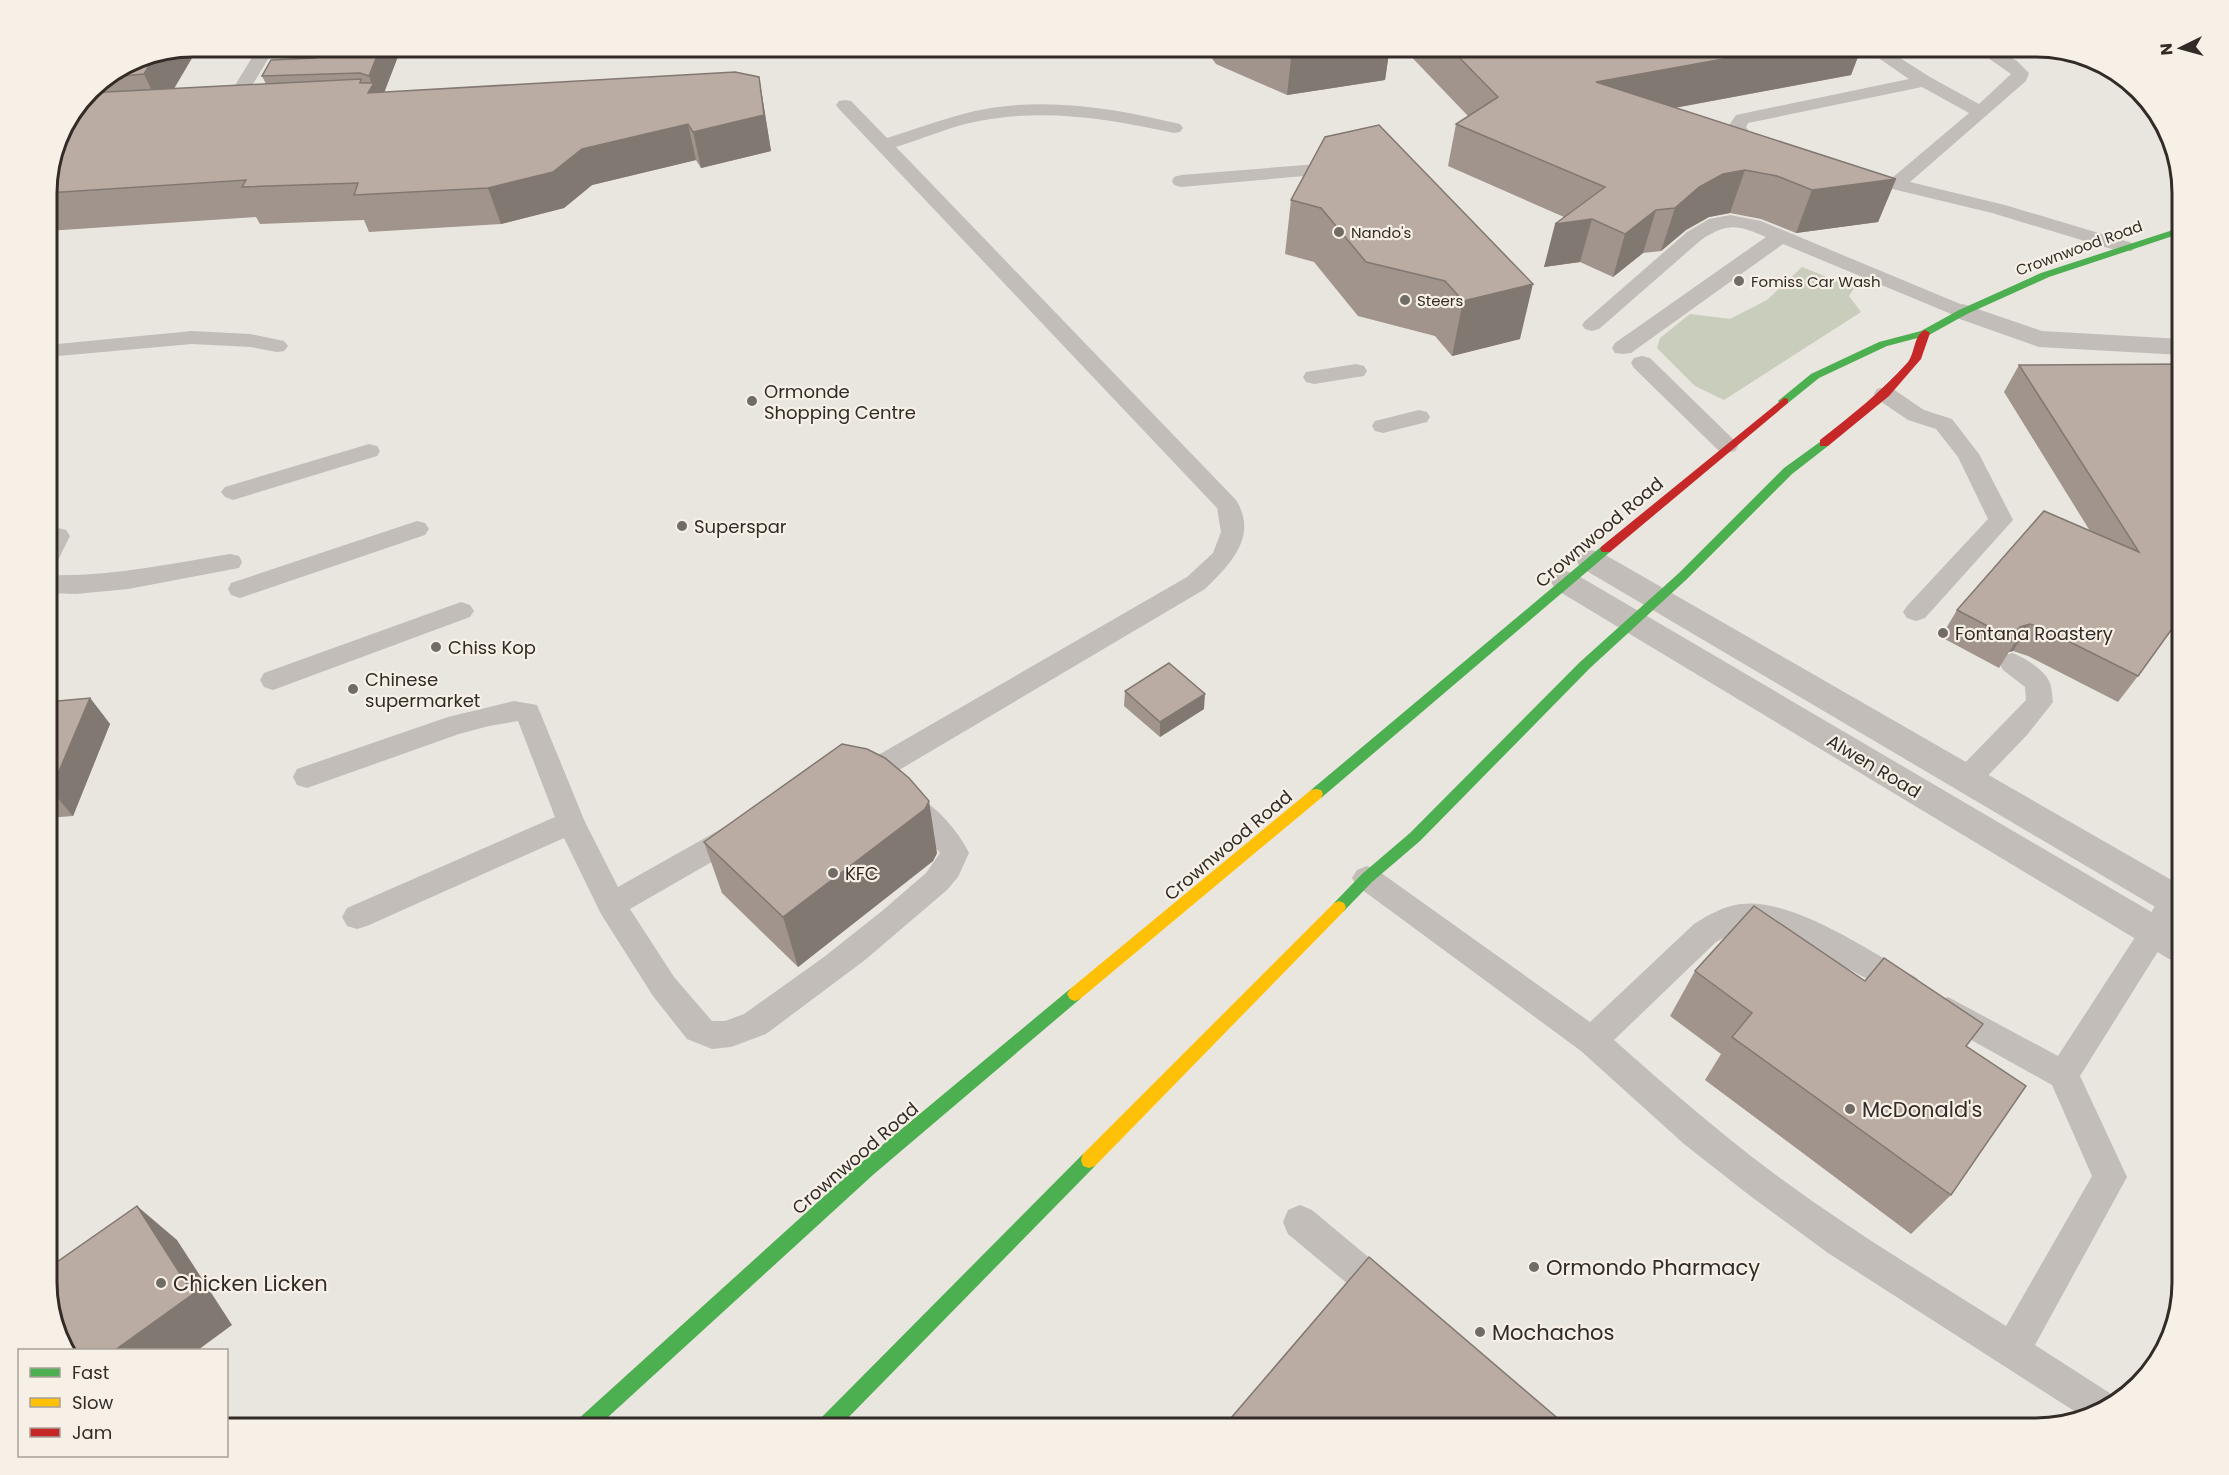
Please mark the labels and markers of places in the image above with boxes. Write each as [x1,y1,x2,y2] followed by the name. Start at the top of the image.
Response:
[1351,222,1411,243] place label: Nando's
[1332,225,1346,239] marker: Nando's
[1751,271,1881,292] place label: Fomiss Car Wash
[1732,274,1746,288] marker: Fomiss Car Wash
[1417,290,1463,311] place label: Steers
[1398,293,1412,307] marker: Steers
[764,379,916,425] place label: Ormonde Shopping Centre
[745,394,759,408] marker: Ormonde Shopping Centre
[694,514,787,539] place label: Superspar
[675,519,689,533] marker: Superspar
[1955,621,2113,646] place label: Fontana Roastery
[1936,626,1950,640] marker: Fontana Roastery
[448,635,536,660] place label: Chiss Kop
[429,640,443,654] marker: Chiss Kop
[365,667,480,713] place label: Chinese supermarket
[346,682,360,696] marker: Chinese supermarket
[845,861,879,886] place label: KFC
[826,866,840,880] marker: KFC
[1862,1095,1982,1124] place label: McDonald's
[1843,1102,1857,1116] marker: McDonald's
[1546,1253,1760,1282] place label: Ormondo Pharmacy
[1527,1260,1541,1274] marker: Ormondo Pharmacy
[173,1269,328,1298] place label: Chicken Licken
[154,1276,168,1290] marker: Chicken Licken
[1492,1318,1615,1347] place label: Mochachos
[1473,1325,1487,1339] marker: Mochachos

